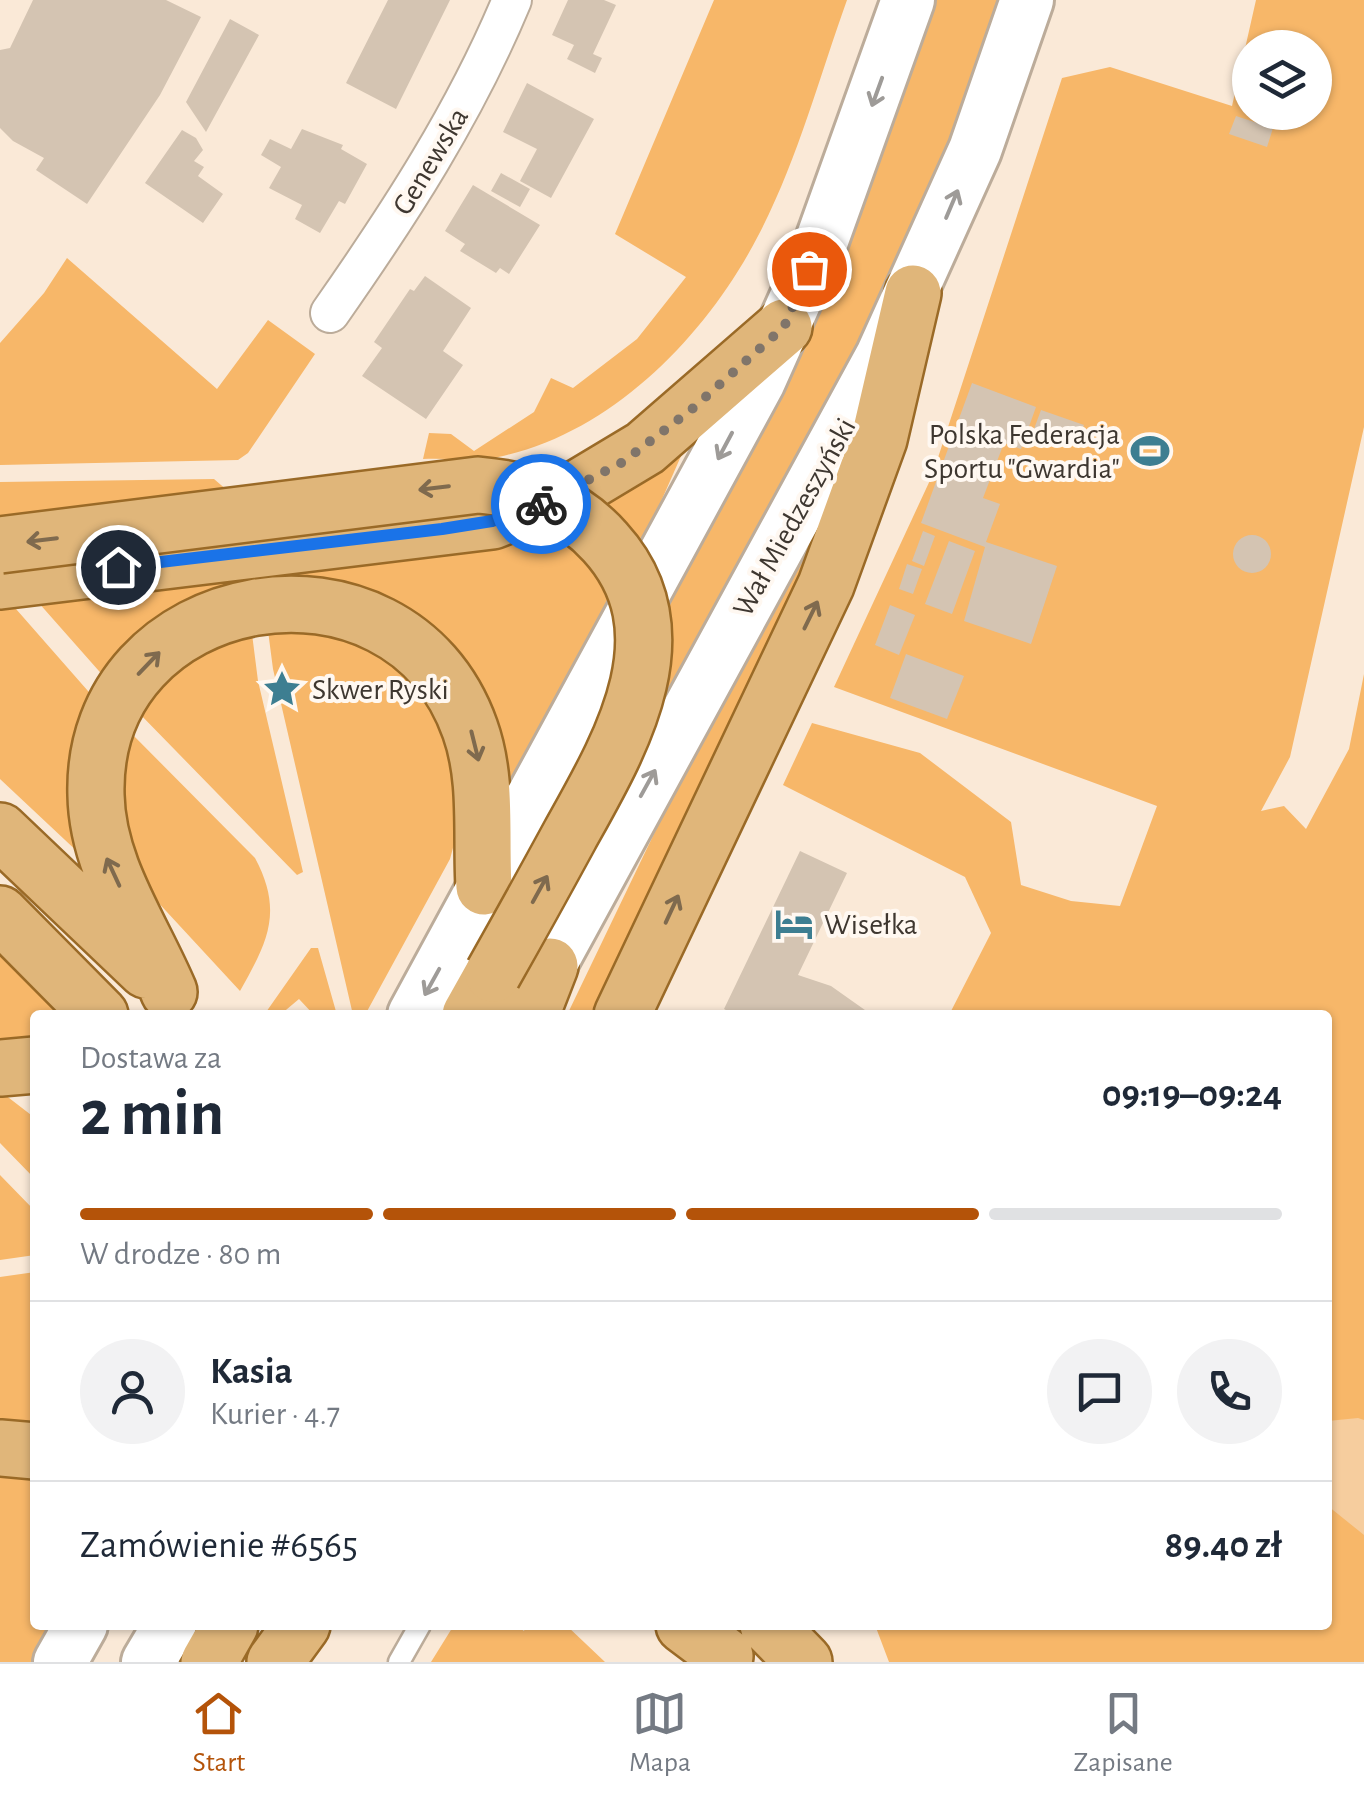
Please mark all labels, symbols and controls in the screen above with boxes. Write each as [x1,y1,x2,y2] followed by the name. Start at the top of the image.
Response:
[1232,30,1332,130] map controls
[1232,30,1332,130] button: layers
[866,76,884,108] one-way arrow
[387,103,474,220] street label: Genewska
[944,189,962,220] one-way arrow
[767,227,852,312] pin
[782,242,837,297] icon: bag
[728,413,862,622] street label: Wał Miedzeszyński
[924,420,1120,484] place label: Polska Federacja Sportu "Gwardia"
[714,430,734,460] one-way arrow
[1129,430,1171,472] sports icon: Polska Federacja Sportu "Gwardia"
[491,454,591,554] courier
[514,477,569,532] icon: bike
[418,479,450,498] one-way arrow
[76,525,161,610] pin
[26,531,59,549] one-way arrow
[91,540,146,595] icon: home
[802,601,821,630] one-way arrow
[137,651,161,675] one-way arrow
[261,668,303,710] place icon: Skwer Ryski
[312,675,449,705] place label: Skwer Ryski
[466,730,485,761] one-way arrow
[638,768,658,798] one-way arrow
[103,858,121,888] one-way arrow
[531,875,551,904] one-way arrow
[663,894,682,924] one-way arrow
[773,903,815,945] hotel icon: Wisełka
[824,910,918,940] place label: Wisełka
[422,967,442,996] one-way arrow
[80,1042,222,1074] text: Dostawa za
[1102,1076,1282,1114] text: 09:19–09:24
[80,1082,224,1147] text: 2 min
[80,1238,281,1270] text: W drodze · 80 m
[80,1339,185,1444] button: person
[1047,1339,1152,1444] button: chat
[1177,1339,1282,1444] button: phone
[210,1353,293,1391] text: Kasia
[210,1398,340,1430] text: Kurier · 4.7
[80,1527,358,1565] text: Zamówienie #6565
[1165,1527,1282,1565] text: 89.40 zł
[191,1686,246,1780] tab: Start
[629,1686,691,1780] tab: Mapa
[1074,1686,1173,1780] tab: Zapisane

